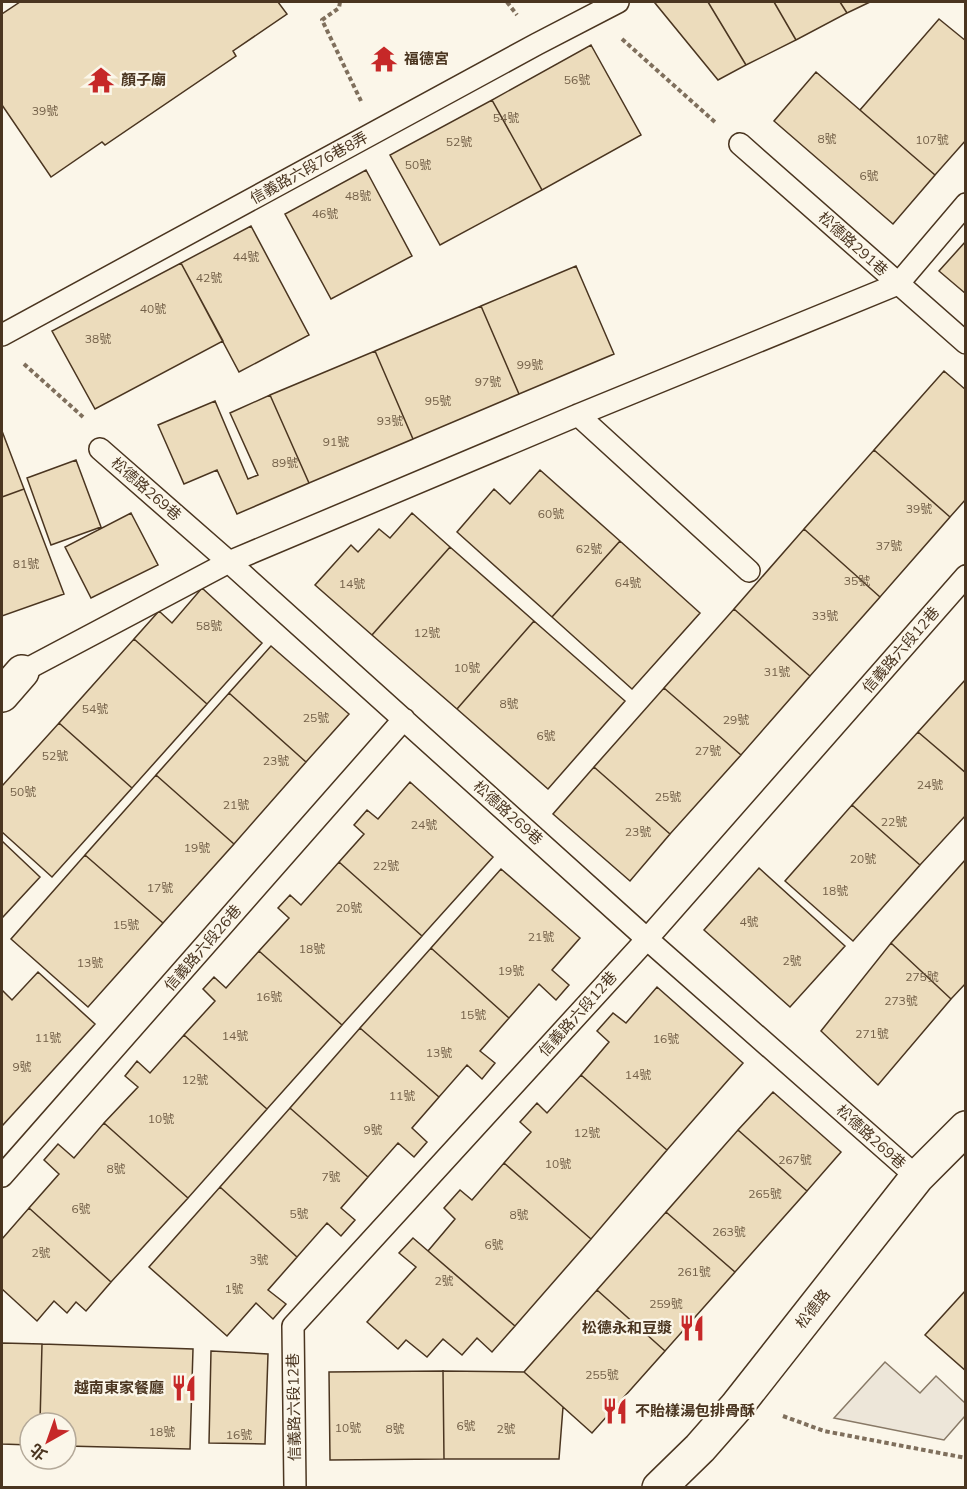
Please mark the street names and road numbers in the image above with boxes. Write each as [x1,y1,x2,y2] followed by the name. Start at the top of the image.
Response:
[246,127,371,208] street label: 信義路六段76巷8弄
[815,207,892,280] street label: 松德路291巷
[107,453,185,524] street label: 松德路269巷
[858,603,943,697] street label: 信義路六段12巷
[470,776,547,849] street label: 松德路269巷
[160,901,245,995] street label: 信義路六段26巷
[534,967,621,1060] street label: 信義路六段12巷
[833,1100,910,1173] street label: 松德路269巷
[791,1285,834,1332] street label: 松德路
[283,1353,304,1461] street label: 信義路六段12巷

